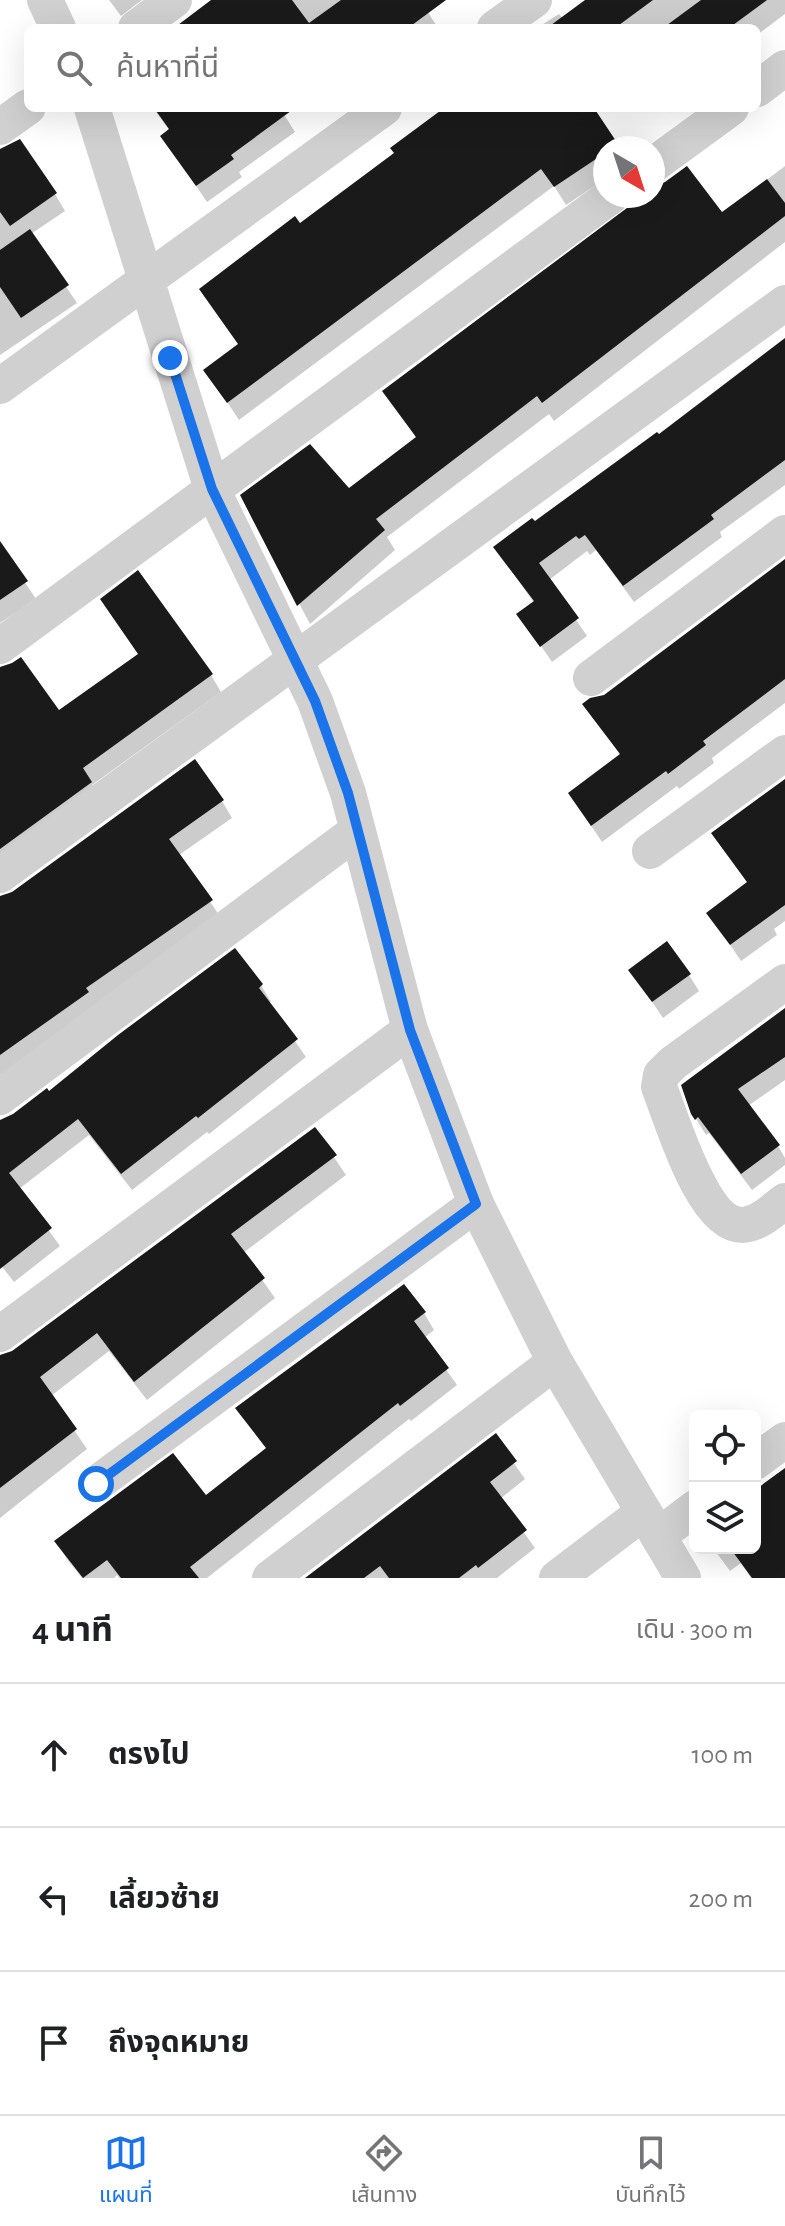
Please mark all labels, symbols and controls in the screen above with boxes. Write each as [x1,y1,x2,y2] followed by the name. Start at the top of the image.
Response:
[24,24,761,112] search box
[52,46,96,90] icon: search
[116,53,219,83] text: ค้นหาที่นี่
[593,136,665,208] north arrow
[152,340,188,376] route end
[689,1410,761,1554] map controls
[689,1410,761,1482] button: locate
[78,1466,114,1502] route start
[689,1482,761,1554] button: layers
[32,1614,113,1648] text: 4 นาที
[636,1617,753,1643] text: เดิน · 300 m
[32,1733,76,1777] icon: ahead
[108,1740,190,1770] text: ตรงไป
[692,1742,753,1768] text: 100 m
[32,1877,76,1921] icon: left
[108,1884,220,1914] text: เลี้ยวซ้าย
[689,1886,753,1912] text: 200 m
[32,2021,76,2065] icon: arrive
[108,2028,249,2058] text: ถึงจุดหมาย
[99,2131,153,2212] tab: แผนที่
[351,2131,417,2212] tab: เส้นทาง
[615,2131,686,2212] tab: บันทึกไว้

